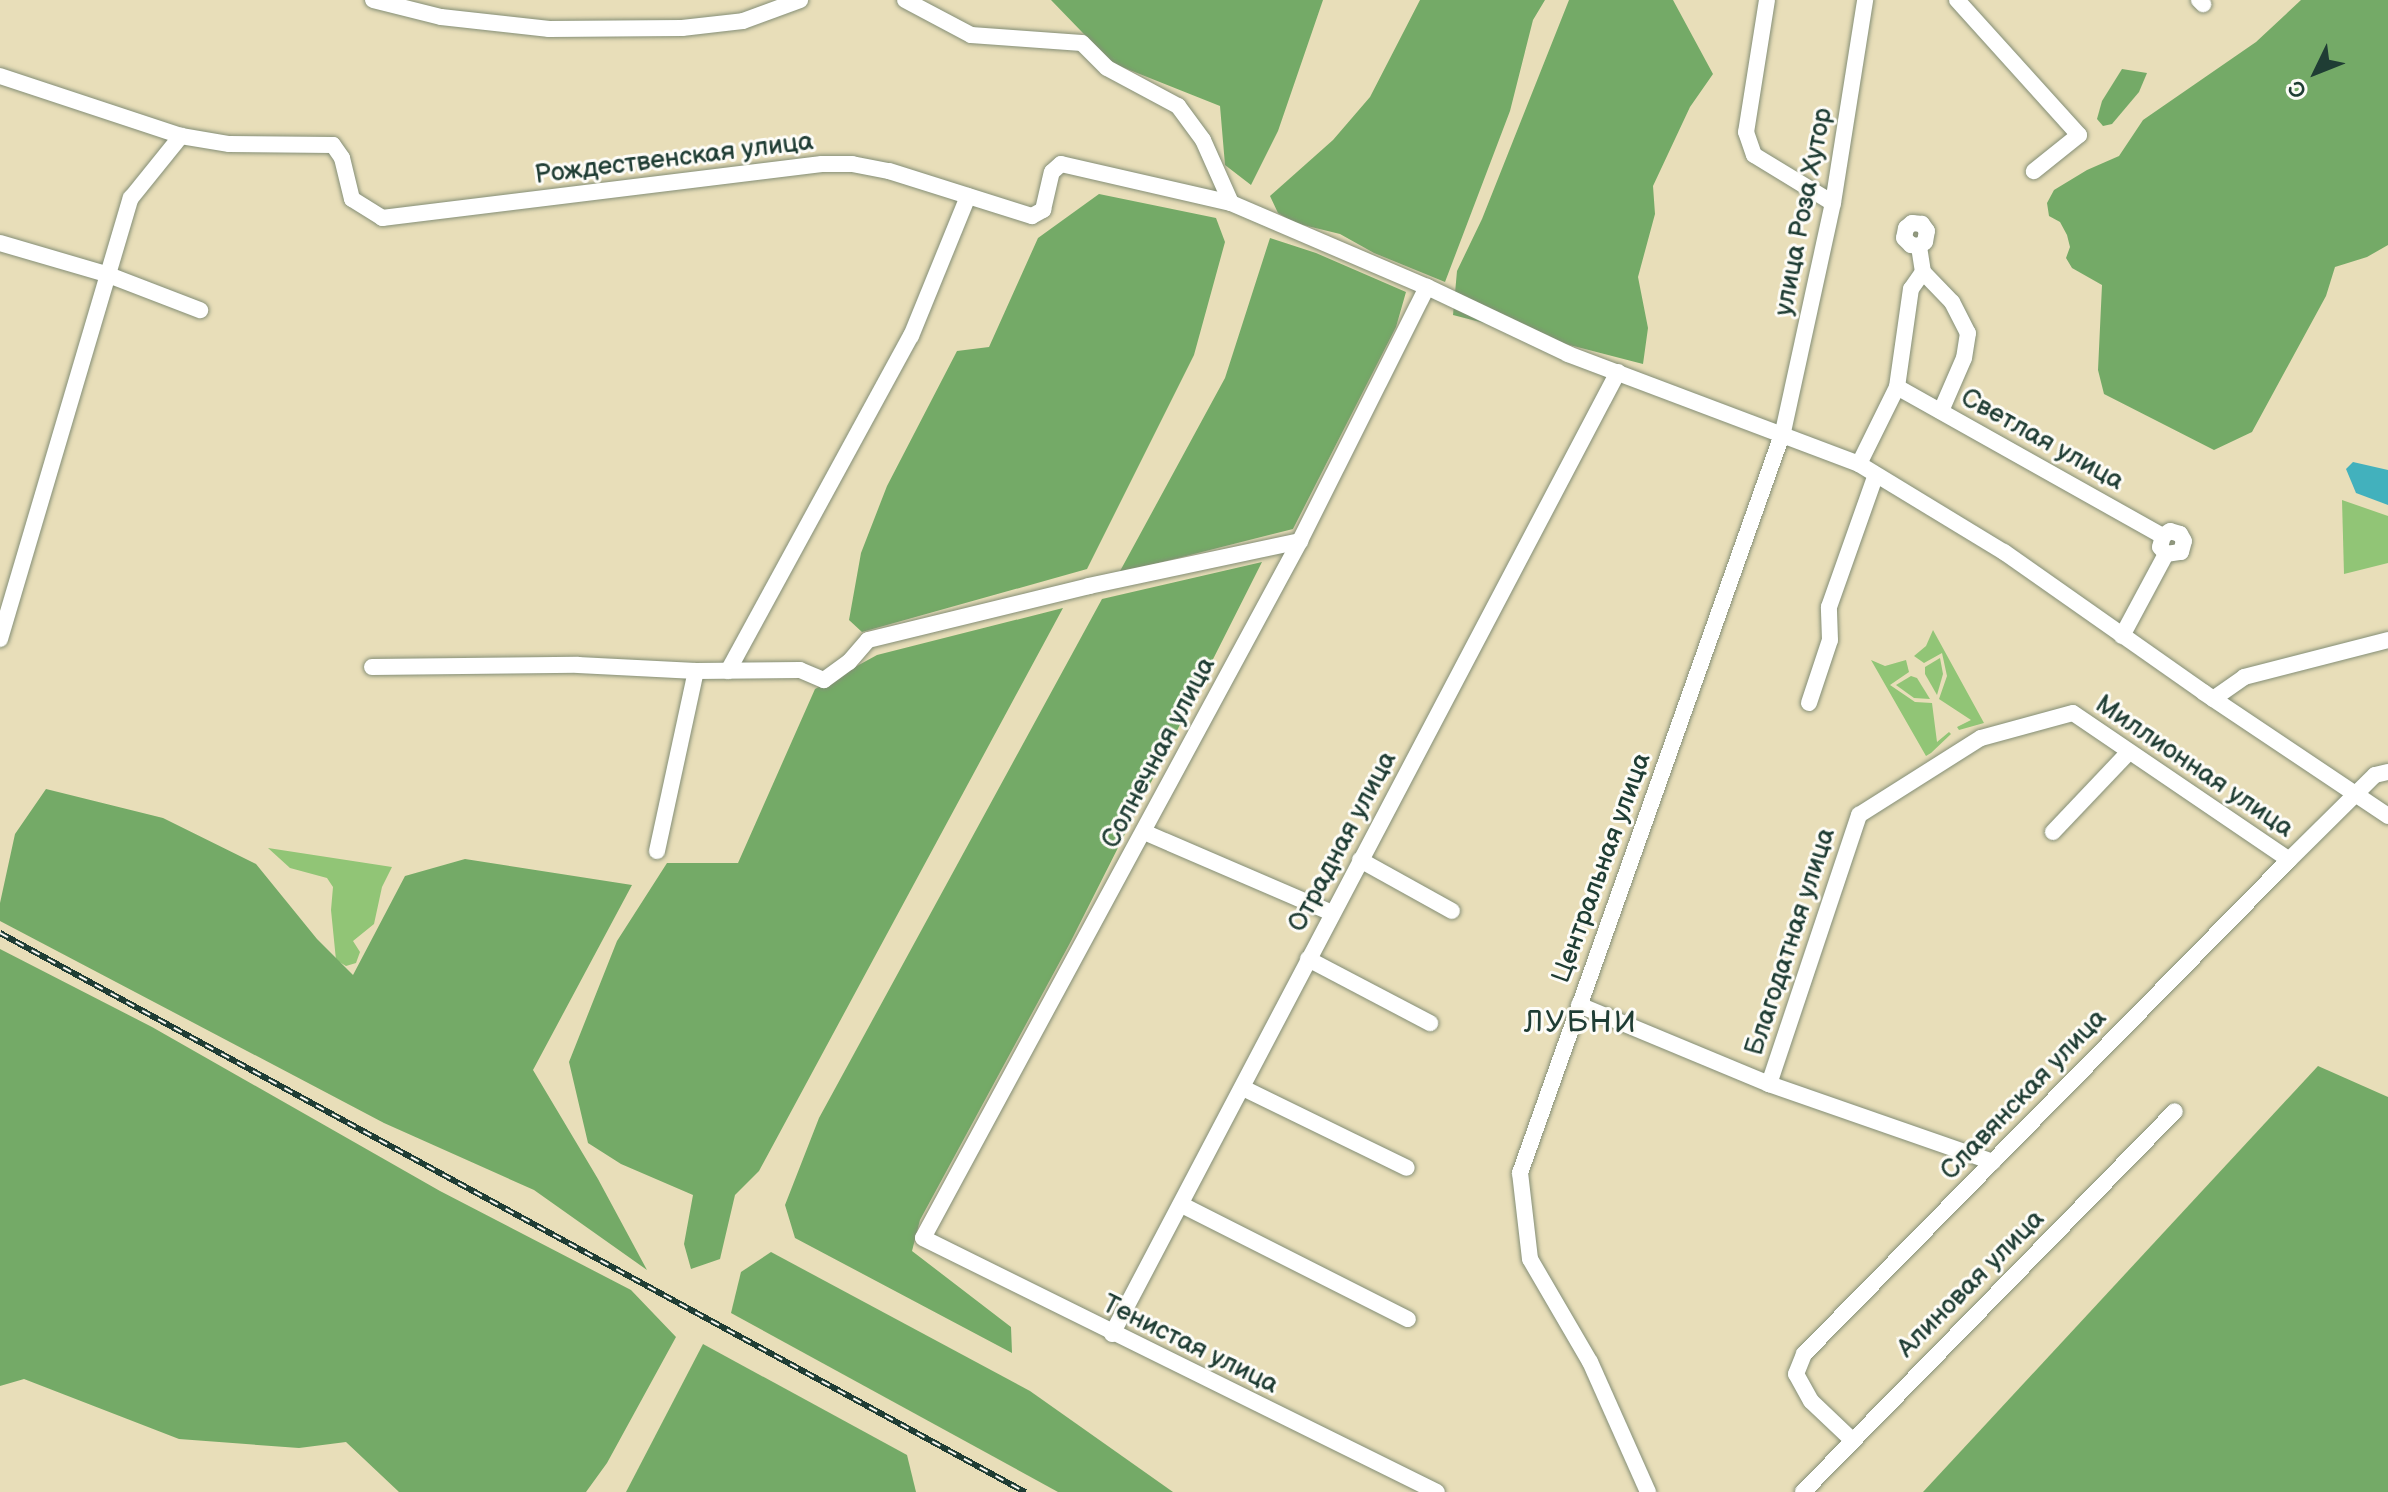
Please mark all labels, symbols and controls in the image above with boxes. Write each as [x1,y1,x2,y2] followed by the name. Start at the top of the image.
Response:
[2276,32,2356,112] north arrow
[2283,74,2313,104] text: С
[1769,105,1839,319] street label: улица Роза Хутор
[533,126,815,192] street label: Рождественская улица
[1955,382,2129,498] street label: Светлая улица
[1096,652,1222,854] street label: Солнечная улица
[2089,689,2299,845] street label: Миллионная улица
[1282,746,1404,938] street label: Отрадная улица
[1546,749,1658,987] street label: Центральная улица
[1740,824,1842,1060] street label: Благодатная улица
[1934,1003,2114,1187] street label: Славянская улица
[1524,1005,1638,1041] district label: ЛУБНИ
[1891,1204,2051,1364] street label: Алиновая улица
[1097,1289,1283,1401] street label: Тенистая улица

